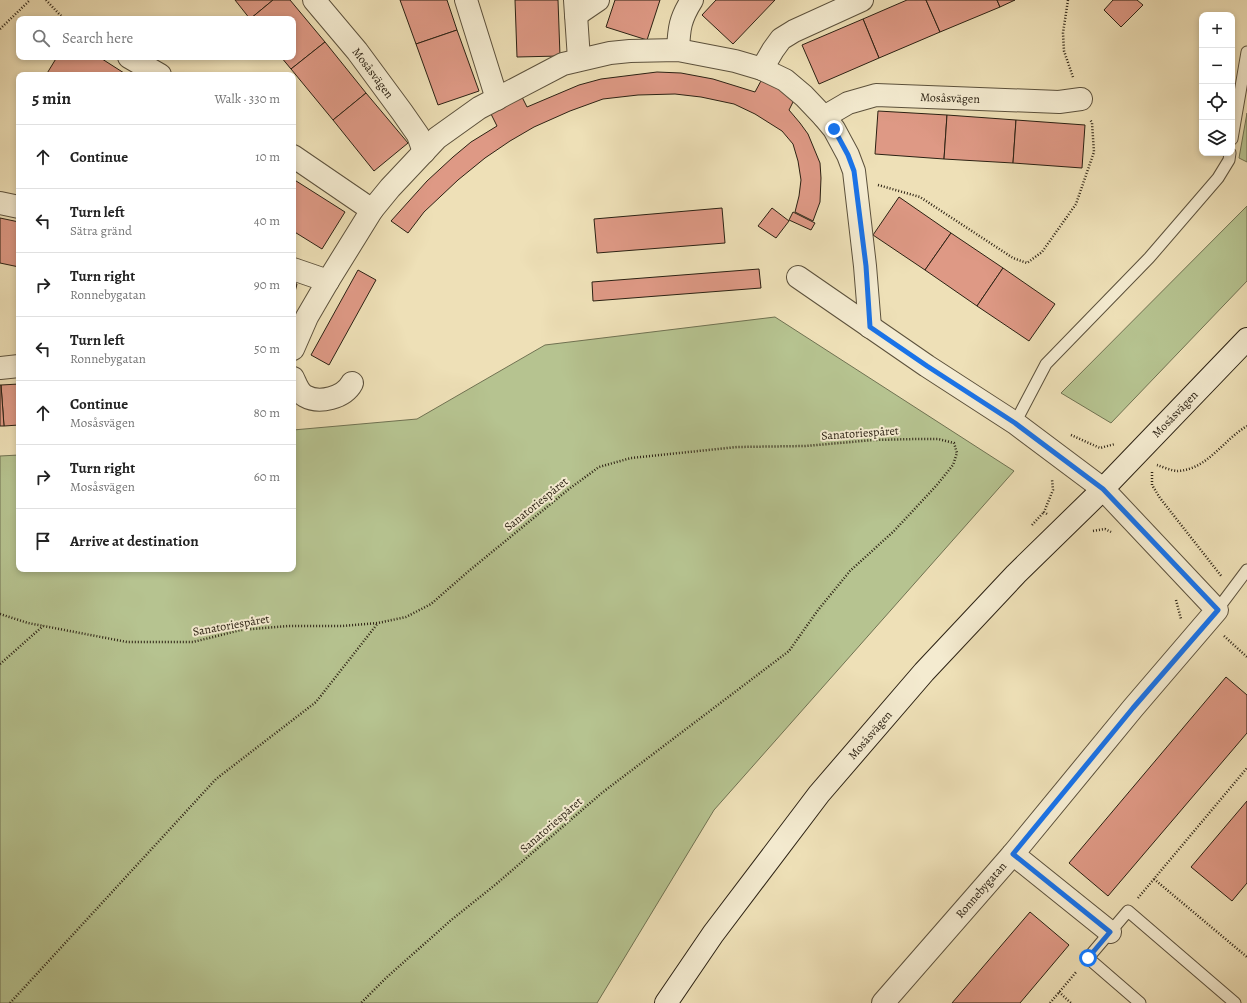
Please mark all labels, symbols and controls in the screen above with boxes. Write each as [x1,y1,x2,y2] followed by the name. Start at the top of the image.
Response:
[1199,12,1235,156] map controls
[1199,12,1235,48] button: +
[16,16,296,60] search box
[30,27,52,49] icon: search
[62,28,133,48] text: Search here
[349,44,398,102] street label: Mosåsvägen
[1199,48,1235,84] button: −
[1199,84,1235,120] button: locate
[32,87,71,110] text: 5 min
[920,89,981,107] street label: Mosåsvägen
[214,90,280,107] text: Walk · 330 m
[825,120,843,138] route end
[1199,120,1235,156] button: layers
[32,146,54,168] icon: ahead
[70,147,128,167] text: Continue
[255,148,280,165] text: 10 m
[70,202,125,222] text: Turn left
[32,210,54,232] icon: left
[254,212,280,229] text: 40 m
[70,222,132,239] text: Sätra gränd
[70,266,135,286] text: Turn right
[32,274,54,296] icon: right
[254,276,280,293] text: 90 m
[70,286,146,303] text: Ronnebygatan
[70,330,125,350] text: Turn left
[32,338,54,360] icon: left
[254,340,280,357] text: 50 m
[70,350,146,367] text: Ronnebygatan
[1148,387,1202,441] street label: Mosåsvägen
[70,394,128,414] text: Continue
[32,402,54,424] icon: ahead
[253,404,280,421] text: 80 m
[70,414,135,431] text: Mosåsvägen
[821,422,899,444] street label: Sanatoriespåret
[70,458,135,478] text: Turn right
[32,466,54,488] icon: right
[254,468,280,485] text: 60 m
[501,473,571,535] street label: Sanatoriespåret
[70,478,135,495] text: Mosåsvägen
[32,530,54,552] icon: arrive
[70,531,199,551] text: Arrive at destination
[191,610,271,640] street label: Sanatoriespåret
[844,707,896,763] street label: Mosåsvägen
[516,793,586,857] street label: Sanatoriespåret
[952,858,1010,922] street label: Ronnebygatan
[1079,949,1097,967] route start

